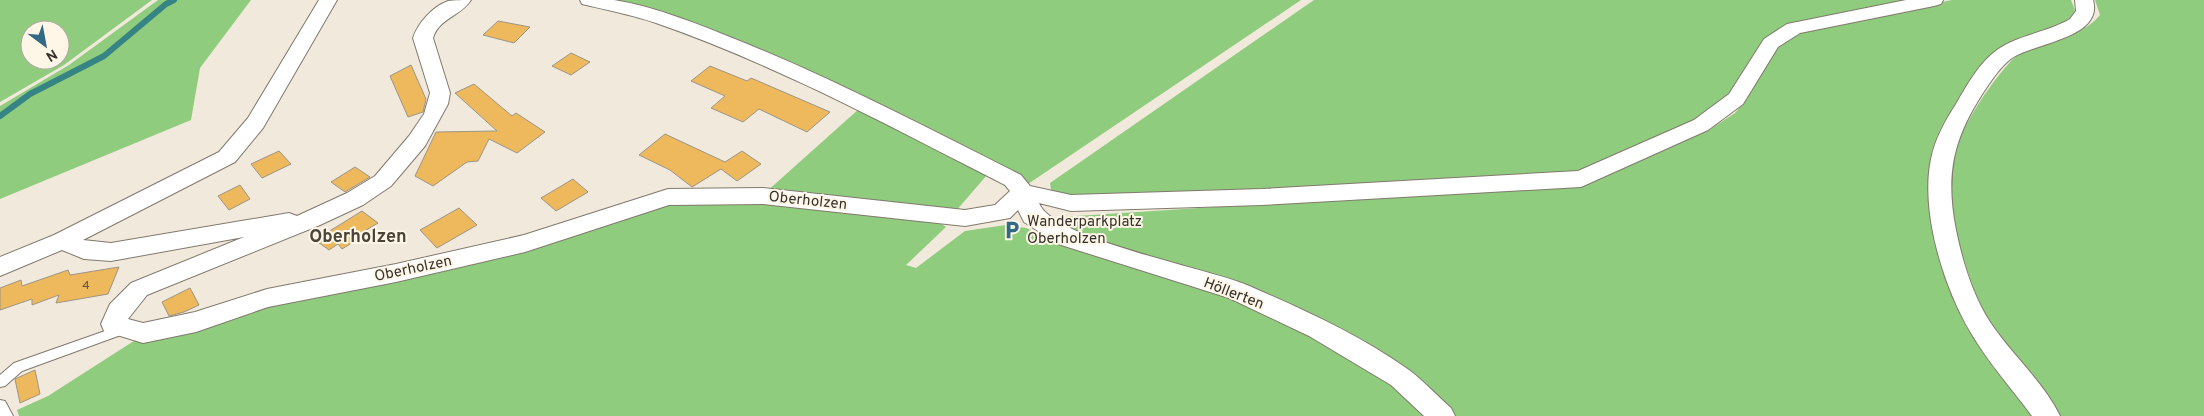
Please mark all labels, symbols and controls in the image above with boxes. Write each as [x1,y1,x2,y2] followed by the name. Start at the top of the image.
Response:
[20,20,70,70] north arrow
[42,45,60,65] text: N
[768,188,848,215] street label: Oberholzen
[1027,213,1142,249] place label: Wanderparkplatz Oberholzen
[1001,219,1023,241] parking icon: Wanderparkplatz Oberholzen
[309,226,407,249] district label: Oberholzen
[373,252,454,287] street label: Oberholzen
[1201,274,1266,315] street label: Höllerten
[82,278,90,294] house number: 4

